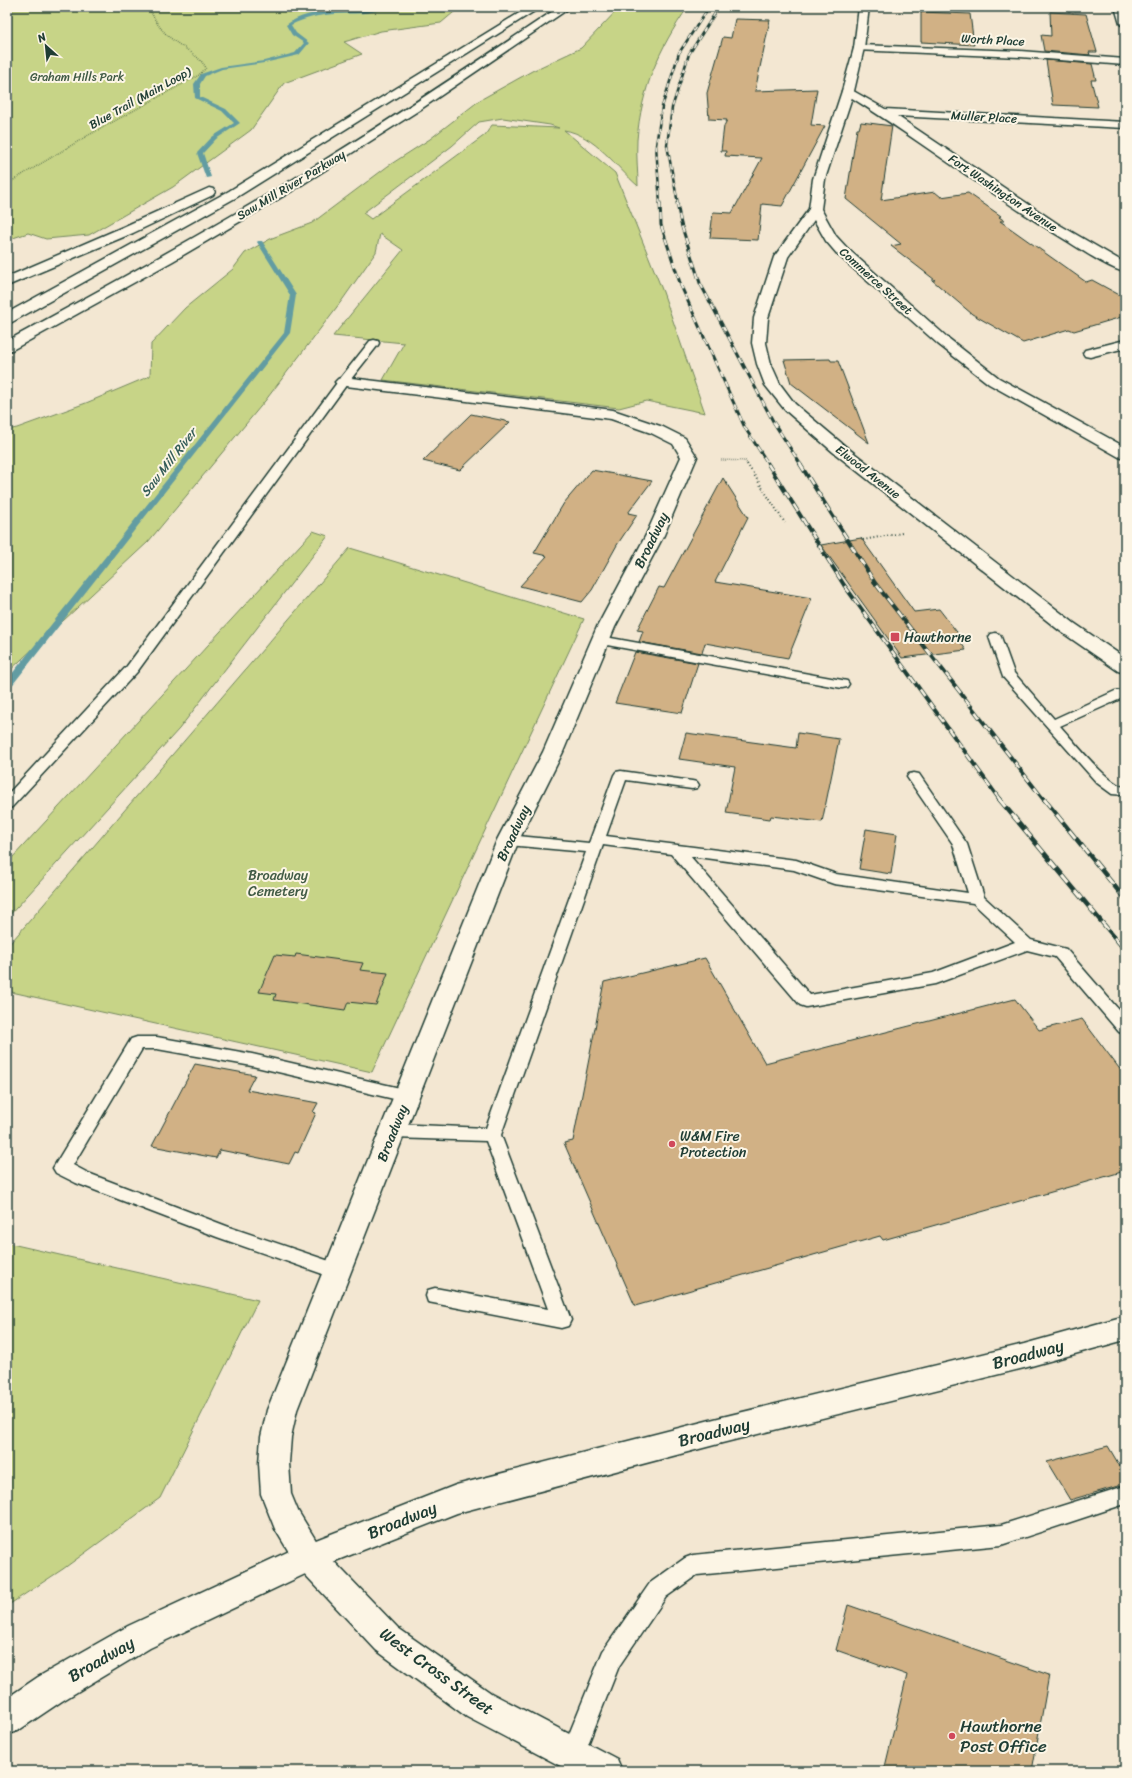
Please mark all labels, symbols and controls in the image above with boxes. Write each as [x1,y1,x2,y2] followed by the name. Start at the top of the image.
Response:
[26,26,66,66] north arrow
[33,27,50,48] text: N
[961,27,1025,53] street label: Worth Place
[85,60,196,135] street label: Blue Trail (Main Loop)
[30,66,125,88] park label: Graham Hills Park
[950,104,1018,130] street label: Muller Place
[232,143,350,226] street label: Saw Mill River Parkway
[944,148,1062,238] street label: Fort Washington Avenue
[834,242,918,320] street label: Commerce Street
[134,421,204,502] water label: Saw Mill River
[830,439,906,505] street label: Elwood Avenue
[627,507,676,573] street label: Broadway
[904,625,971,650] place label: Hawthorne
[889,631,901,643] marker: Hawthorne
[489,800,538,866] street label: Broadway
[248,863,309,904] park label: Broadway Cemetery
[370,1100,416,1166] street label: Broadway
[680,1124,747,1165] place label: W&M Fire Protection
[667,1139,677,1149] marker: W&M Fire Protection
[989,1330,1067,1378] street label: Broadway
[675,1409,753,1455] street label: Broadway
[363,1492,442,1548] street label: Broadway
[373,1619,501,1723] street label: West Cross Street
[62,1628,140,1690] street label: Broadway
[960,1711,1047,1761] place label: Hawthorne Post Office
[947,1731,957,1741] marker: Hawthorne Post Office

